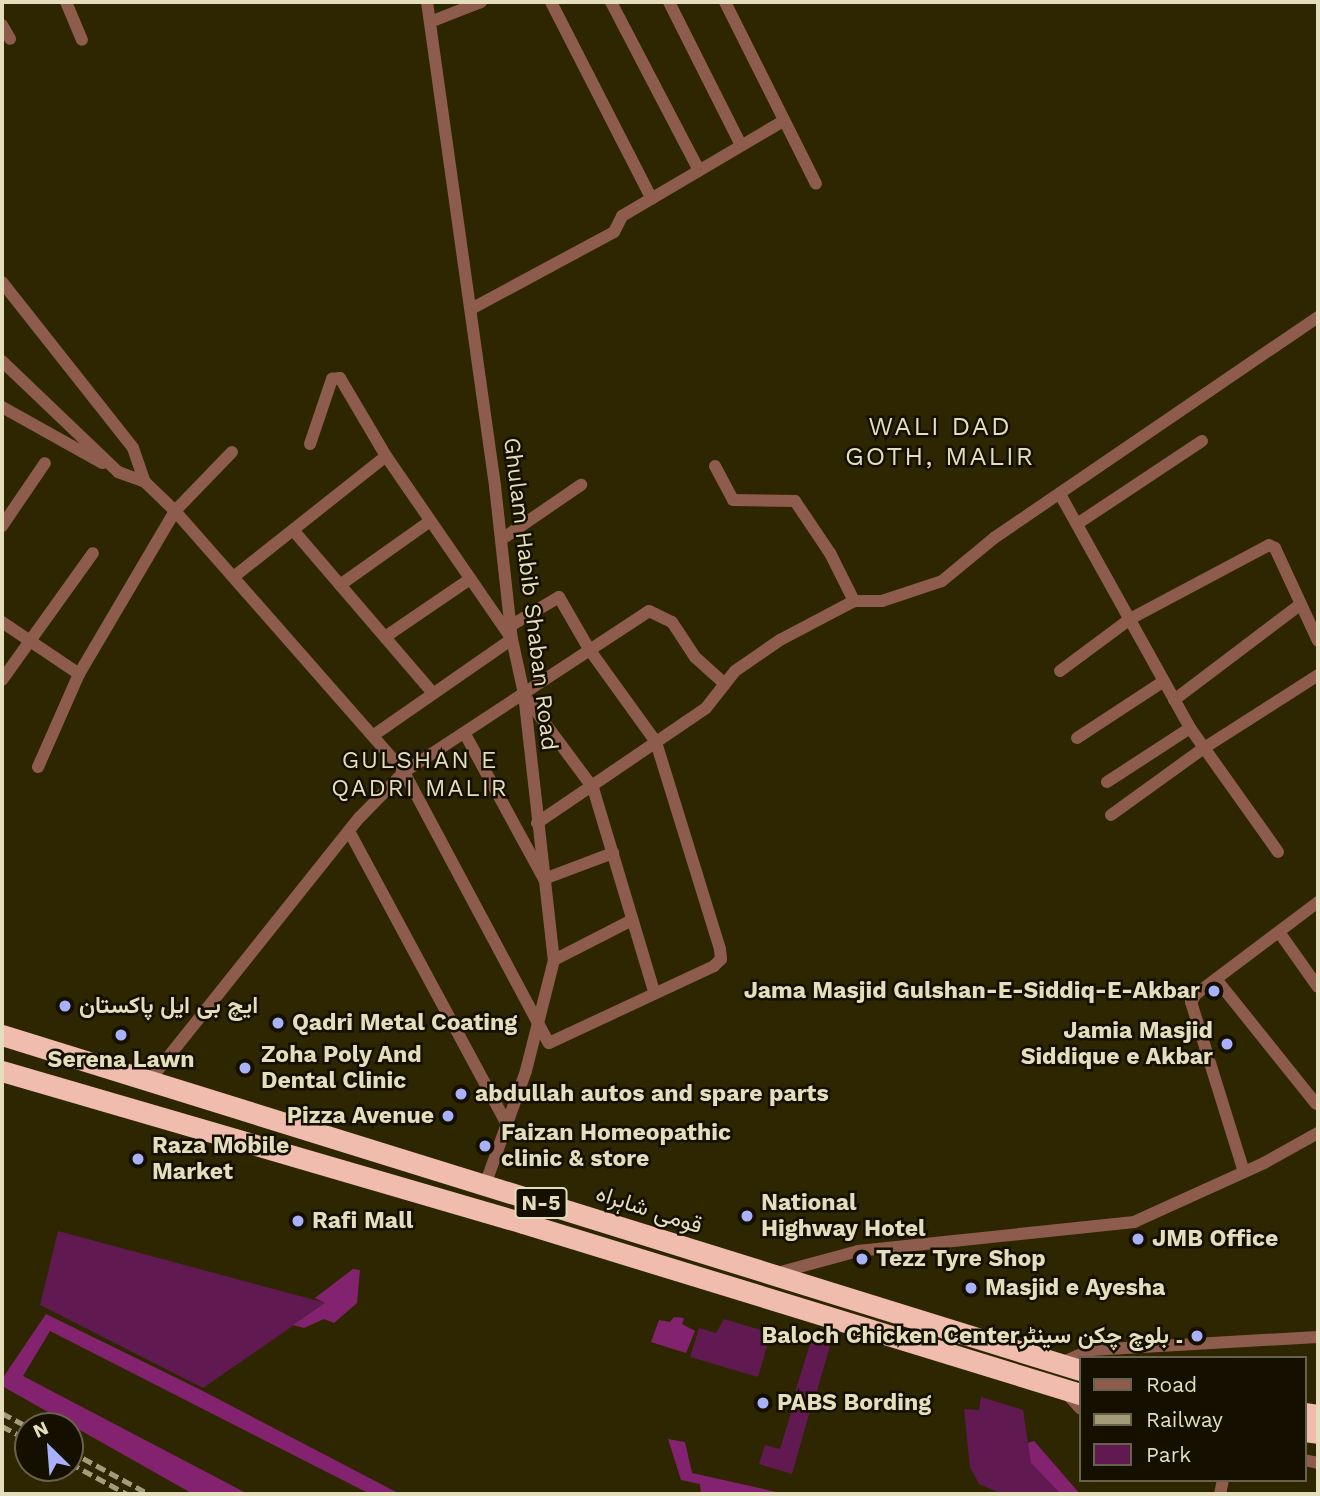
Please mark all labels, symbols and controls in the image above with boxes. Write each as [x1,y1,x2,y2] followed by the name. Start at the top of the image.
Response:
[846,411,1034,472] district label: WALI DAD GOTH, MALIR
[497,436,563,752] street label: Ghulam Habib Shaban Road
[333,747,507,803] district label: GULSHAN E QADRI MALIR
[743,977,1200,1005] place label: Jama Masjid Gulshan-E-Siddiq-E-Akbar
[1206,983,1222,999] marker: Jama Masjid Gulshan-E-Siddiq-E-Akbar
[79,992,258,1020] place label: ایچ بی ایل پاکستان
[57,998,73,1014] marker: ایچ بی ایل پاکستان
[292,1009,517,1037] place label: Qadri Metal Coating
[270,1015,286,1031] marker: Qadri Metal Coating
[1020,1017,1213,1071] place label: Jamia Masjid Siddique e Akbar
[113,1027,129,1043] marker: Serena Lawn
[1219,1036,1235,1052] marker: Jamia Masjid Siddique e Akbar
[261,1041,423,1095] place label: Zoha Poly And Dental Clinic
[47,1046,195,1074] place label: Serena Lawn
[235,1058,255,1078] marker: Zoha Poly And Dental Clinic
[475,1080,829,1108] place label: abdullah autos and spare parts
[453,1086,469,1102] marker: abdullah autos and spare parts
[286,1102,434,1130] place label: Pizza Avenue
[440,1108,456,1124] marker: Pizza Avenue
[501,1119,731,1173] place label: Faizan Homeopathic clinic & store
[152,1132,290,1186] place label: Raza Mobile Market
[475,1136,495,1156] marker: Faizan Homeopathic clinic & store
[130,1151,146,1167] marker: Raza Mobile Market
[592,1180,706,1240] street label: قومی شاہراہ
[513,1186,569,1220] road number: N-5
[761,1189,926,1243] place label: National Highway Hotel
[312,1207,413,1235] place label: Rafi Mall
[739,1208,755,1224] marker: National Highway Hotel
[290,1213,306,1229] marker: Rafi Mall
[1152,1225,1278,1253] place label: JMB Office
[1130,1231,1146,1247] marker: JMB Office
[876,1245,1046,1273] place label: Tezz Tyre Shop
[854,1251,870,1267] marker: Tezz Tyre Shop
[985,1274,1166,1302] place label: Masjid e Ayesha
[963,1280,979,1296] marker: Masjid e Ayesha
[762,1322,1183,1350] place label: Baloch Chicken Center۔ بلوچ چکن سینٹر
[1189,1328,1205,1344] marker: Baloch Chicken Center۔ بلوچ چکن سینٹر
[1078,1356,1306,1482] legend
[1146,1372,1197,1397] text: Road
[777,1389,931,1417] place label: PABS Bording
[755,1395,771,1411] marker: PABS Bording
[1146,1407,1223,1432] text: Railway
[14,1412,84,1482] north arrow
[30,1416,52,1443] text: N
[1146,1442,1191,1467] text: Park

